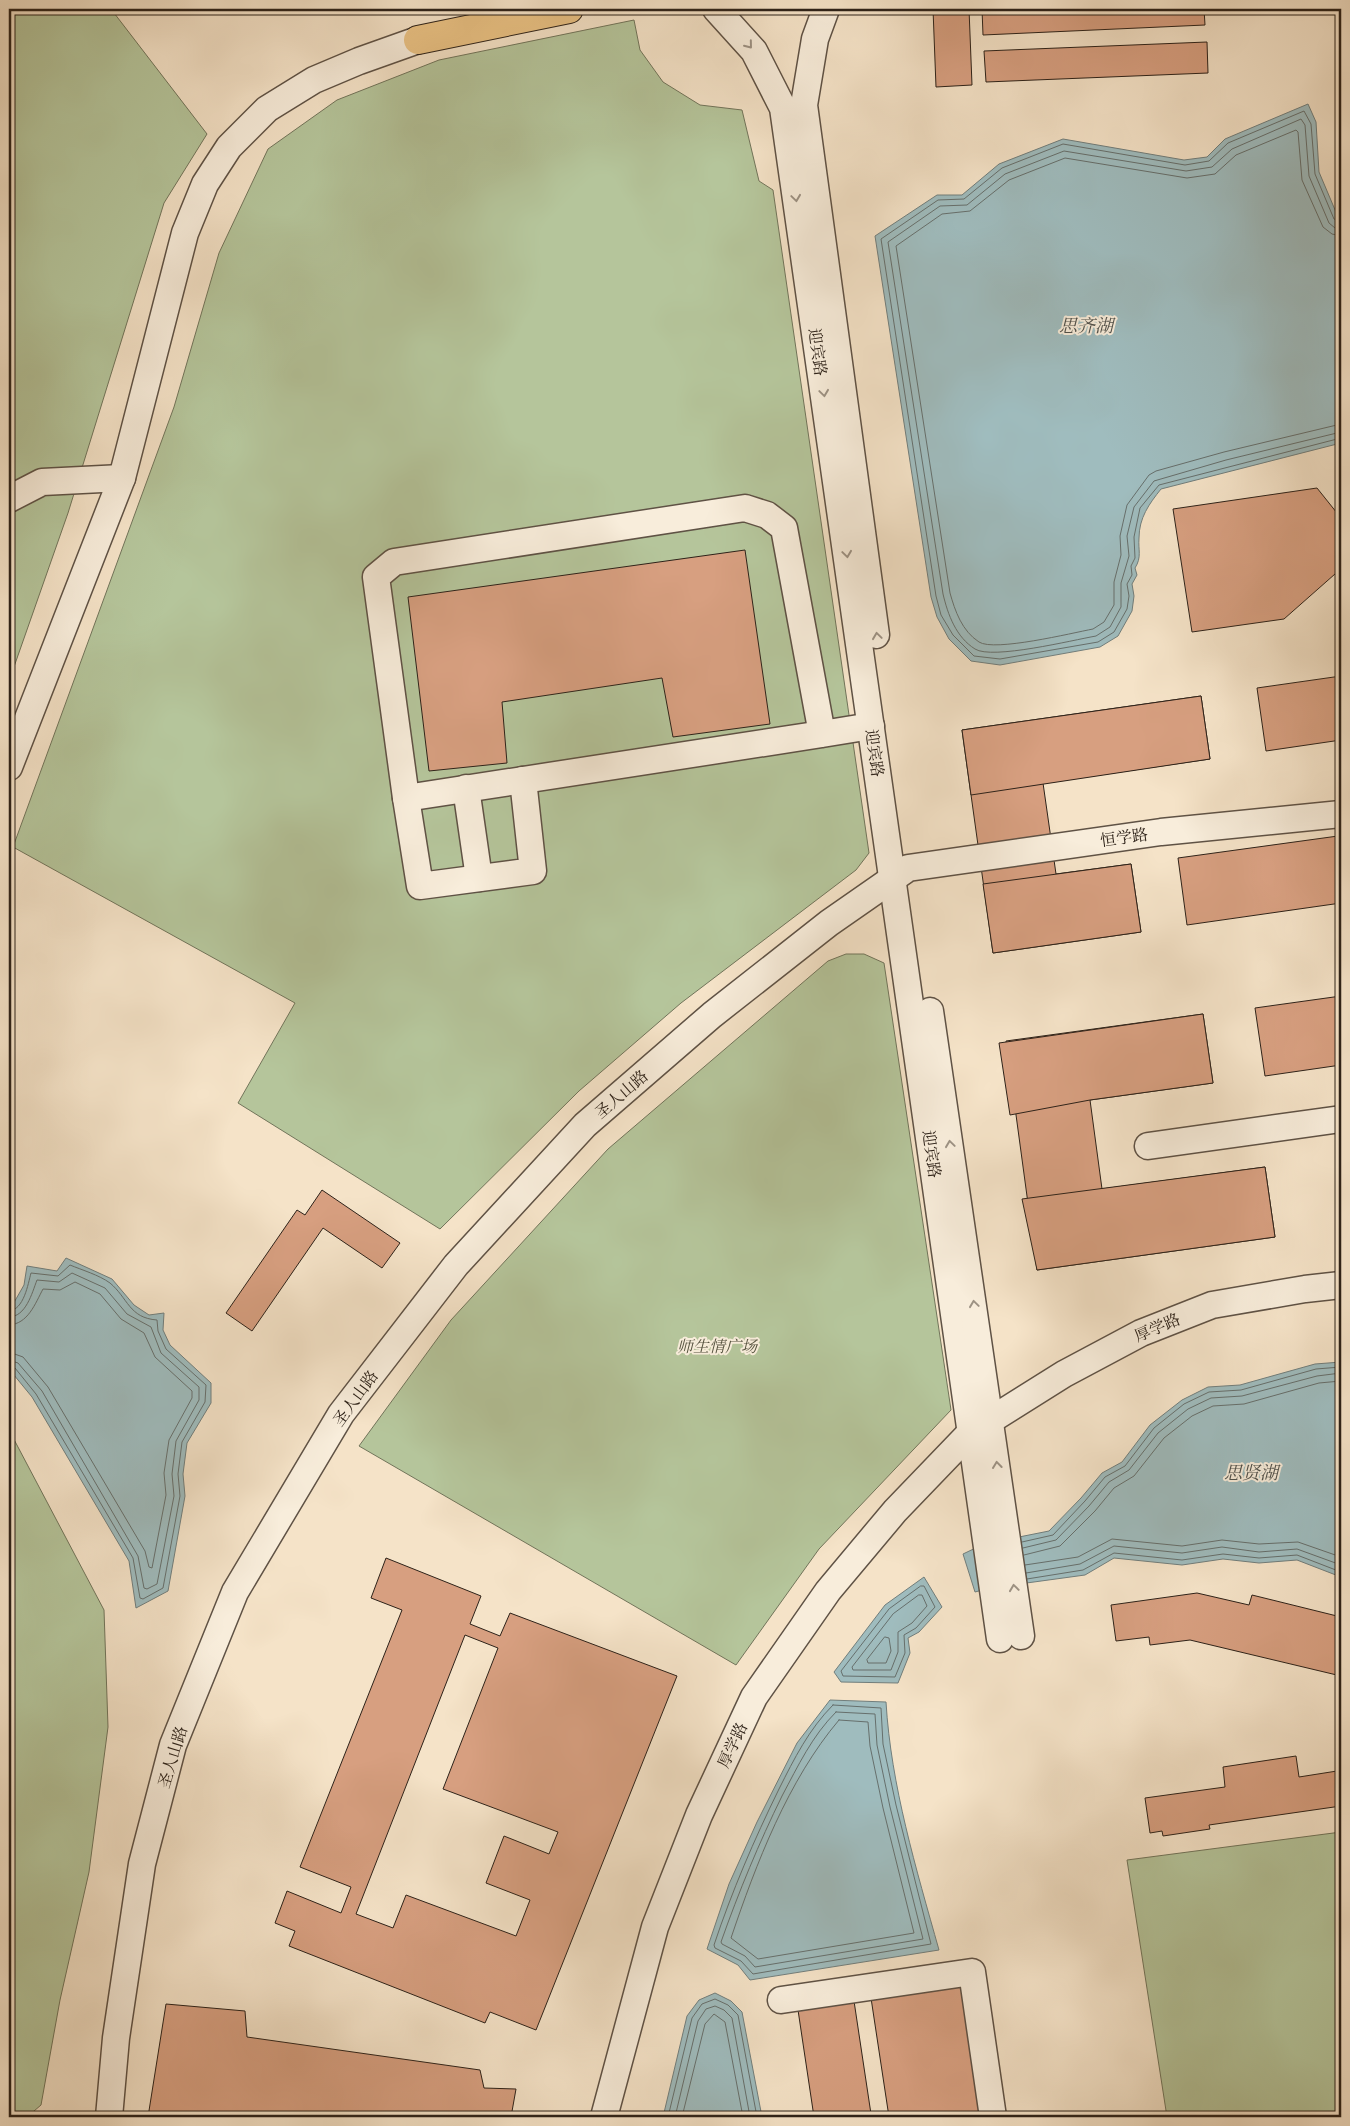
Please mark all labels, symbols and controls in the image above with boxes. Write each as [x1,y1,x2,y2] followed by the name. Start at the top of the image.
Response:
[743,39,751,48] one-way arrow
[790,194,801,202] one-way arrow
[1059,315,1116,338] water label: 思齐湖
[804,327,830,377] street label: 迎宾路
[818,390,829,398] one-way arrow
[841,550,851,559] one-way arrow
[872,632,882,641] one-way arrow
[861,728,887,778] street label: 迎宾路
[1099,825,1149,851] street label: 恒学路
[591,1066,652,1123] street label: 圣人山路
[918,1129,944,1179] street label: 迎宾路
[945,1139,955,1148] one-way arrow
[969,1300,979,1309] one-way arrow
[1131,1309,1183,1347] street label: 厚学路
[677,1337,759,1357] park label: 师生情广场
[329,1367,383,1430] street label: 圣人山路
[992,1461,1003,1469] one-way arrow
[1224,1462,1281,1485] water label: 思贤湖
[1009,1583,1019,1592] one-way arrow
[714,1719,752,1771] street label: 厚学路
[154,1724,192,1791] street label: 圣人山路

